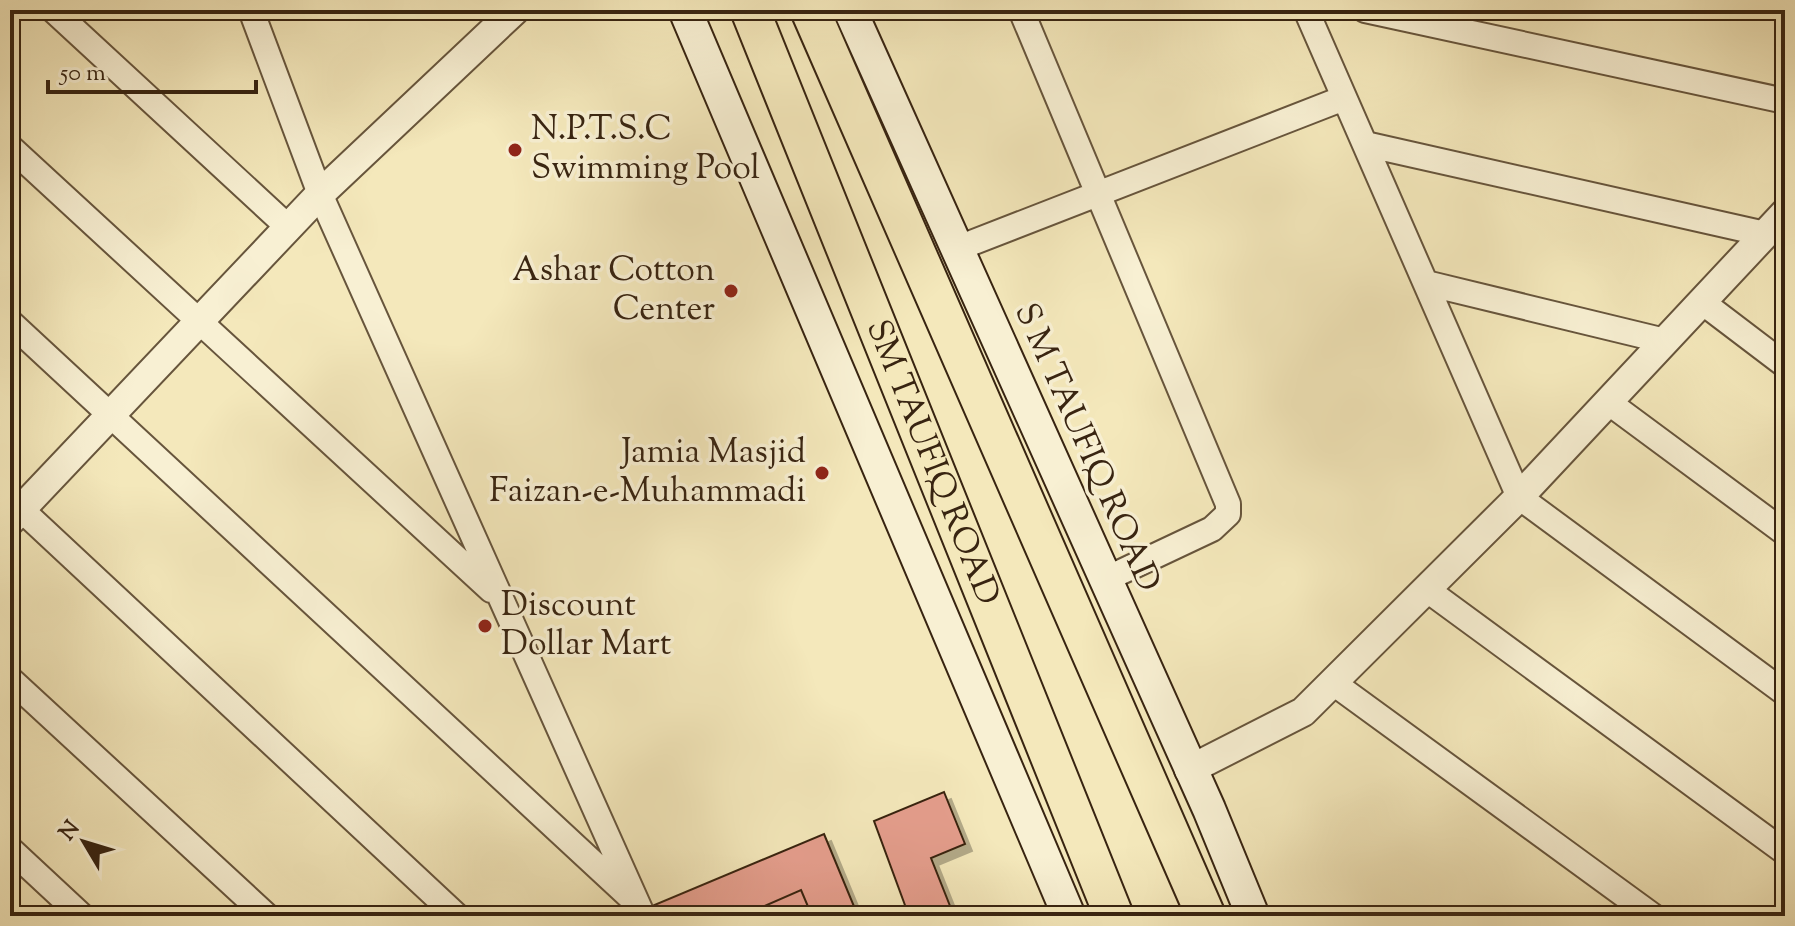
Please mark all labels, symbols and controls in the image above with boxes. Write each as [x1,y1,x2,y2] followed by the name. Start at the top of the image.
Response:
[48,44,256,94] scale bar
[58,57,106,91] text: 50 m
[531,106,760,194] place label: N.P.T.S.C Swimming Pool
[506,141,524,159] marker: N.P.T.S.C Swimming Pool
[512,247,715,335] place label: Ashar Cotton Center
[722,282,740,300] marker: Ashar Cotton Center
[1000,296,1172,600] street label: S M TAUFIQ ROAD
[853,313,1011,613] street label: SM TAUFIQ ROAD
[489,429,806,517] place label: Jamia Masjid Faizan-e-Muhammadi
[813,464,831,482] marker: Jamia Masjid Faizan-e-Muhammadi
[501,582,672,670] place label: Discount Dollar Mart
[476,617,494,635] marker: Discount Dollar Mart
[44,802,124,882] north arrow
[53,814,89,848] text: N

